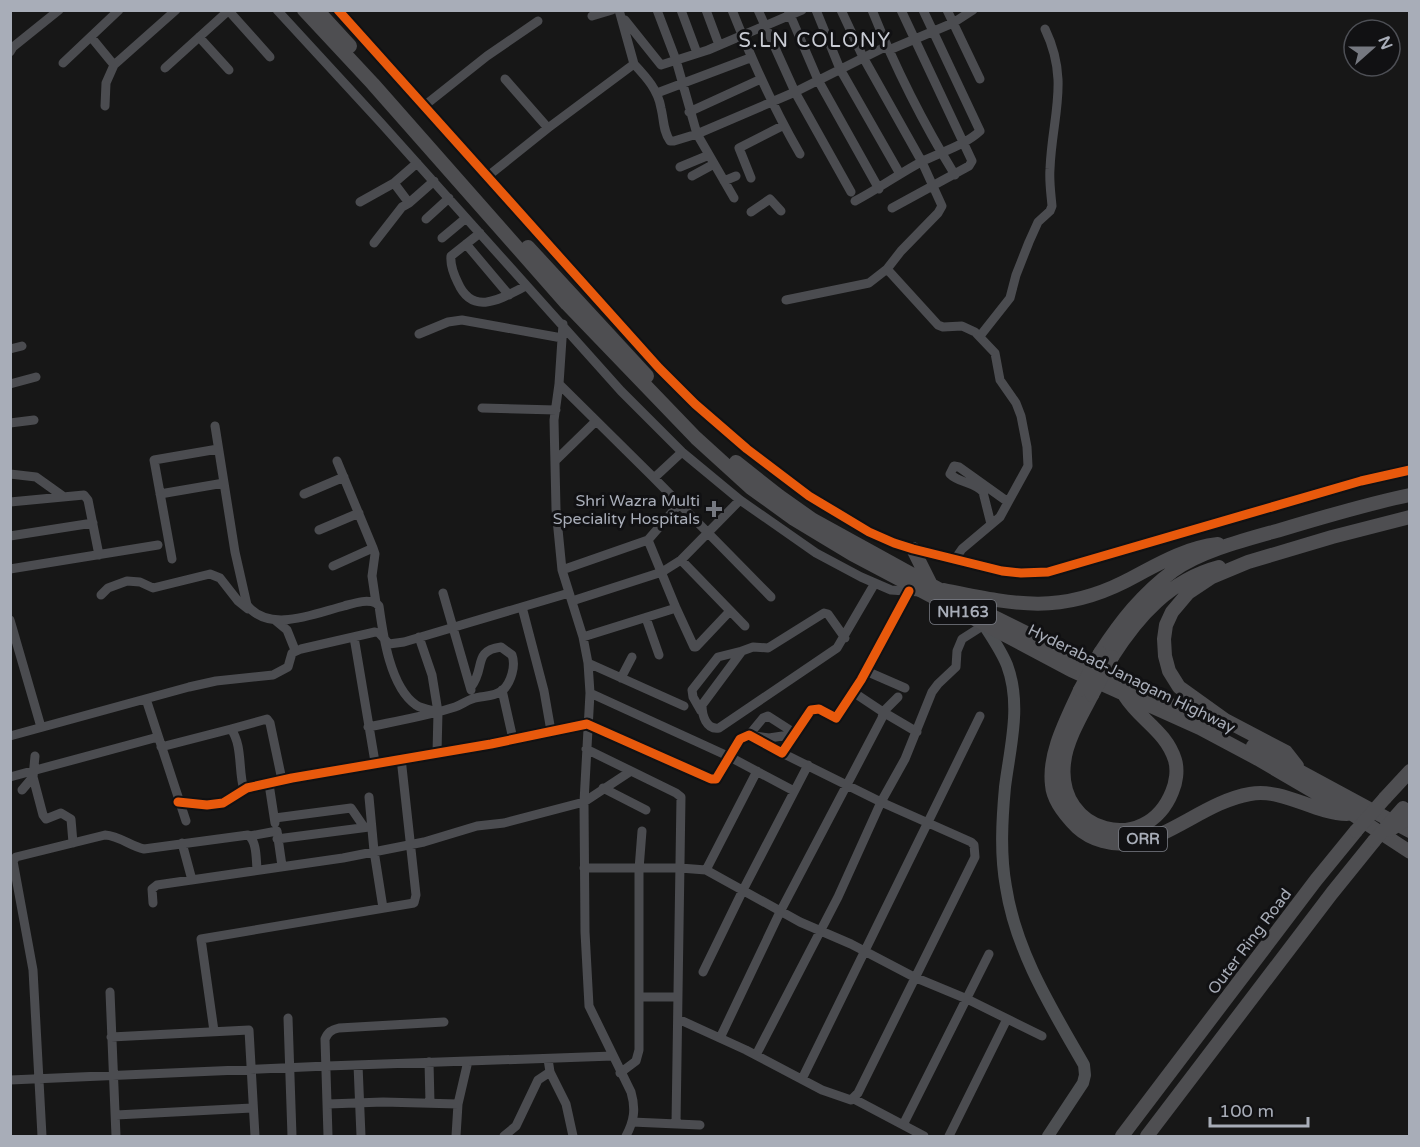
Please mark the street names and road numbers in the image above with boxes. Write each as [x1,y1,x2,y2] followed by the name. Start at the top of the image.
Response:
[930,600,996,624] road number: NH163
[1025,620,1239,738] street label: Hyderabad-Janagam Highway
[1119,827,1167,851] road number: ORR
[1203,885,1296,999] street label: Outer Ring Road

